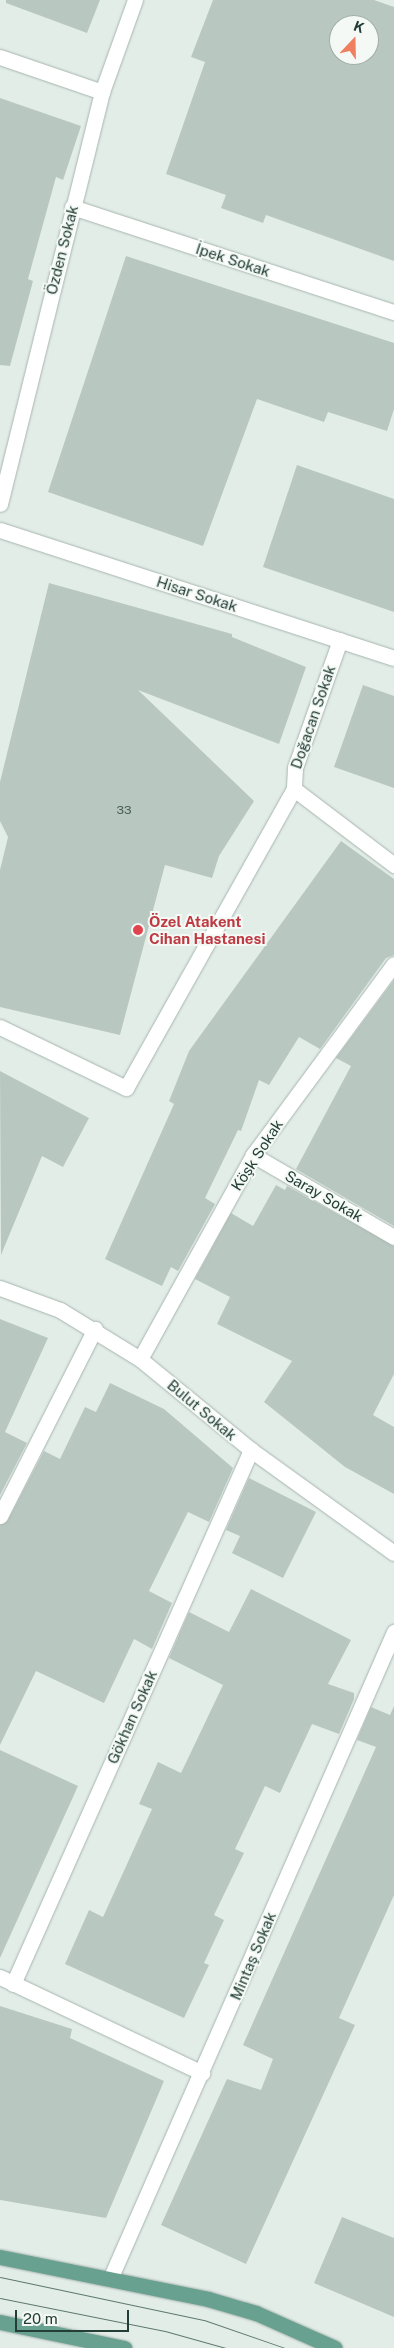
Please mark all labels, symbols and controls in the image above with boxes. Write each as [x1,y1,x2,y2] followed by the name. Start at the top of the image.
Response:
[329,15,379,65] north arrow
[351,18,367,36] text: K
[42,203,82,297] street label: Özden Sokak
[194,240,272,280] street label: İpek Sokak
[154,572,240,616] street label: Hisar Sokak
[287,663,339,771] street label: Doğacan Sokak
[116,804,132,818] house number: 33
[149,912,265,947] place label: Özel Atakent Cihan Hastanesi
[131,923,145,937] marker: Özel Atakent Cihan Hastanesi
[227,1116,287,1194] street label: Köşk Sokak
[282,1166,366,1226] street label: Saray Sokak
[164,1376,240,1444] street label: Bulut Sokak
[103,1667,161,1767] street label: Gökhan Sokak
[226,1909,280,2003] street label: Mintaş Sokak
[18,2300,131,2332] scale bar
[23,2310,58,2327] text: 20 m

